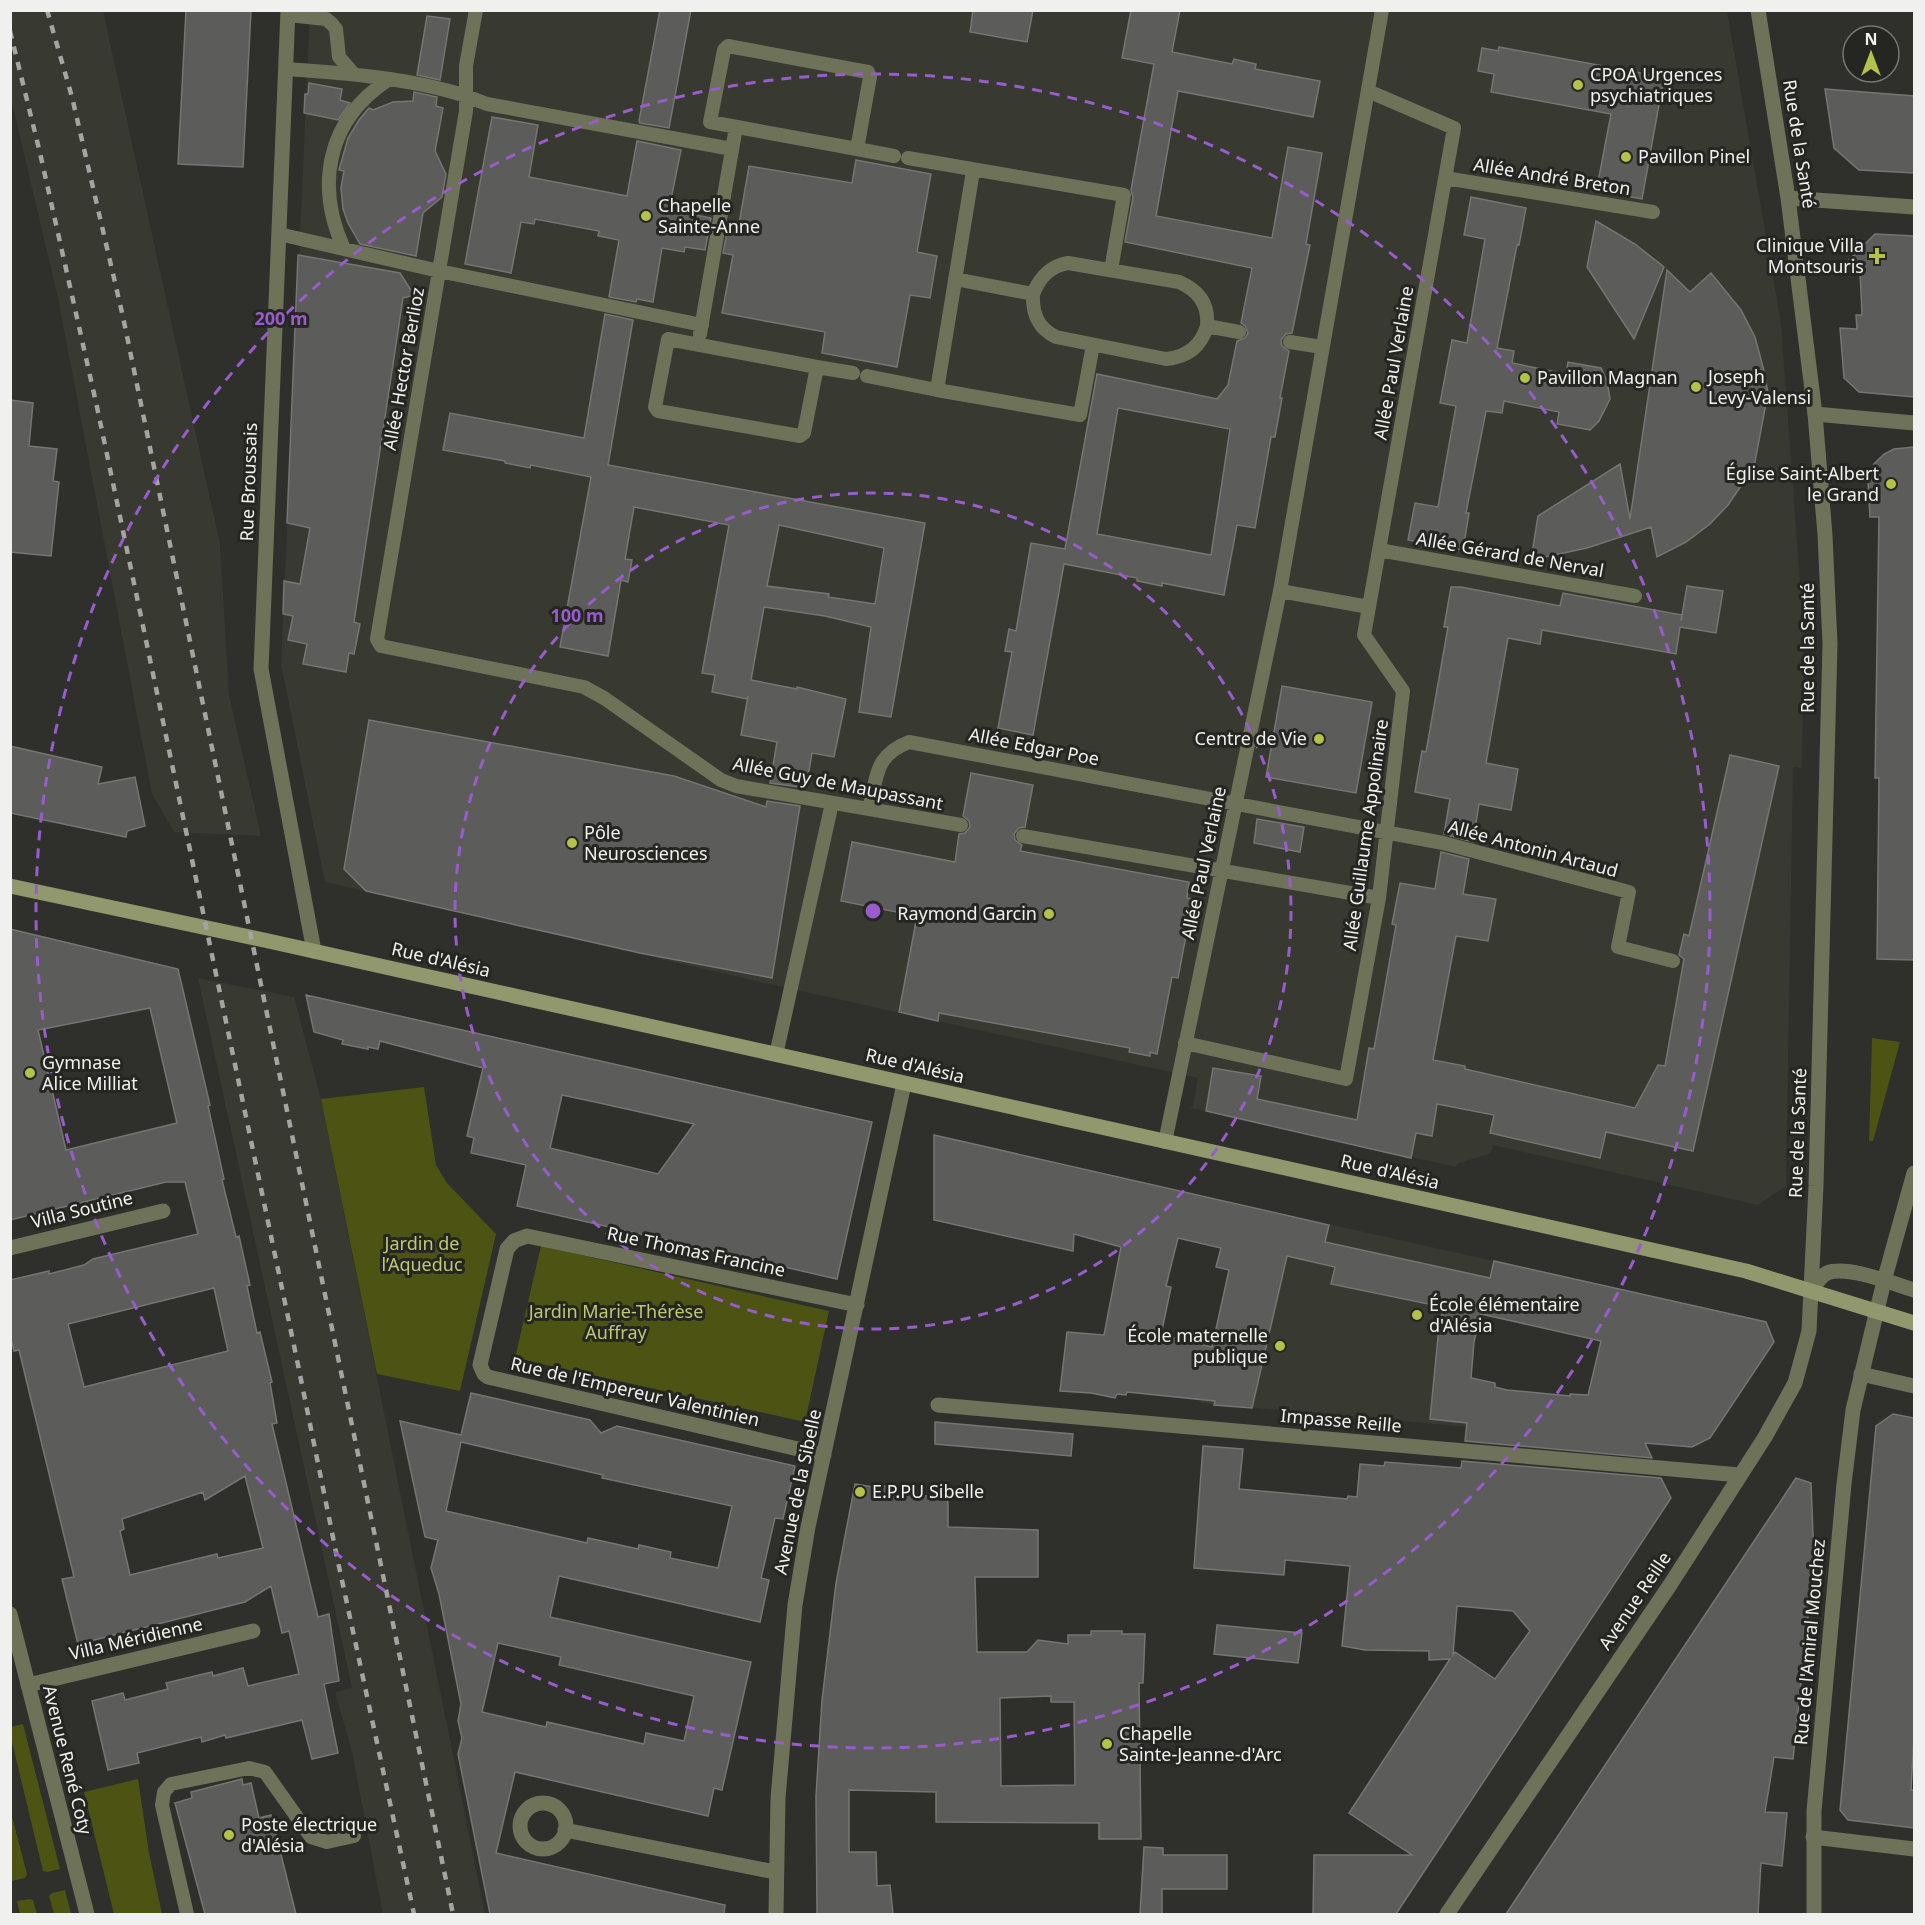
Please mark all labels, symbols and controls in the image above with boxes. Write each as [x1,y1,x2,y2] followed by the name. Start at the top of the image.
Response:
[1841,24,1901,84] north arrow
[1864,28,1878,50] text: N
[1590,62,1722,107] place label: CPOA Urgences psychiatriques
[1571,78,1585,92] marker: CPOA Urgences psychiatriques
[1778,78,1822,210] street label: Rue de la Santé
[1638,144,1750,168] place label: Pavillon Pinel
[1619,150,1633,164] marker: Pavillon Pinel
[1472,152,1632,200] street label: Allée André Breton
[658,193,760,238] place label: Chapelle Sainte-Anne
[639,209,653,223] marker: Chapelle Sainte-Anne
[1756,233,1864,278] place label: Clinique Villa Montsouris
[1868,247,1886,265] marker: Clinique Villa Montsouris
[1368,284,1418,442] street label: Allée Paul Verlaine
[377,285,429,452] street label: Allée Hector Berlioz
[254,306,308,330] text: 200 m
[1706,364,1811,409] place label: Joseph Levy-Valensi
[1537,365,1678,389] place label: Pavillon Magnan
[1518,371,1532,385] marker: Pavillon Magnan
[1689,380,1703,394] marker: Joseph Levy-Valensi
[234,422,262,542] street label: Rue Broussais
[1726,461,1879,506] place label: Église Saint-Albert le Grand
[1884,477,1898,491] marker: Église Saint-Albert le Grand
[1414,526,1606,582] street label: Allée Gérard de Nerval
[1795,583,1819,713] street label: Rue de la Santé
[550,603,604,627] text: 100 m
[1337,717,1393,952] street label: Allée Guillaume Appolinaire
[967,722,1101,770] street label: Allée Edgar Poe
[1194,726,1307,750] place label: Centre de Vie
[1312,732,1326,746] marker: Centre de Vie
[731,751,946,815] street label: Allée Guy de Maupassant
[1175,784,1231,942] street label: Allée Paul Verlaine
[1446,814,1621,882] street label: Allée Antonin Artaud
[584,820,708,865] place label: Pôle Neurosciences
[565,836,579,850] marker: Pôle Neurosciences
[863,901,883,921] centre of rings
[897,901,1037,925] place label: Raymond Garcin
[1042,907,1056,921] marker: Raymond Garcin
[389,936,493,982] street label: Rue d'Alésia
[863,1042,967,1088] street label: Rue d'Alésia
[42,1050,138,1095] place label: Gymnase Alice Milliat
[23,1066,37,1080] marker: Gymnase Alice Milliat
[1783,1067,1811,1198] street label: Rue de la Santé
[1338,1148,1442,1194] street label: Rue d'Alésia
[28,1185,135,1233] street label: Villa Soutine
[605,1220,788,1282] street label: Rue Thomas Francine
[381,1231,463,1276] park label: Jardin de l’Aqueduc
[1429,1292,1580,1337] place label: École élémentaire d'Alésia
[527,1299,703,1344] park label: Jardin Marie-Thérèse Auffray
[1410,1308,1424,1322] marker: École élémentaire d'Alésia
[1127,1323,1268,1368] place label: École maternelle publique
[1273,1339,1287,1353] marker: École maternelle publique
[508,1351,762,1431] street label: Rue de l'Empereur Valentinien
[1279,1403,1403,1437] street label: Impasse Reille
[768,1407,826,1577] street label: Avenue de la Sibelle
[872,1479,984,1503] place label: E.P.PU Sibelle
[853,1485,867,1499] marker: E.P.PU Sibelle
[1788,1538,1830,1746] street label: Rue de l'Amiral Mouchez
[1593,1547,1676,1654] street label: Avenue Reille
[67,1611,205,1665] street label: Villa Méridienne
[38,1683,98,1838] street label: Avenue René Coty
[1119,1721,1282,1766] place label: Chapelle Sainte-Jeanne-d'Arc
[1100,1737,1114,1751] marker: Chapelle Sainte-Jeanne-d'Arc
[241,1812,377,1857] place label: Poste électrique d'Alésia
[222,1828,236,1842] marker: Poste électrique d'Alésia

